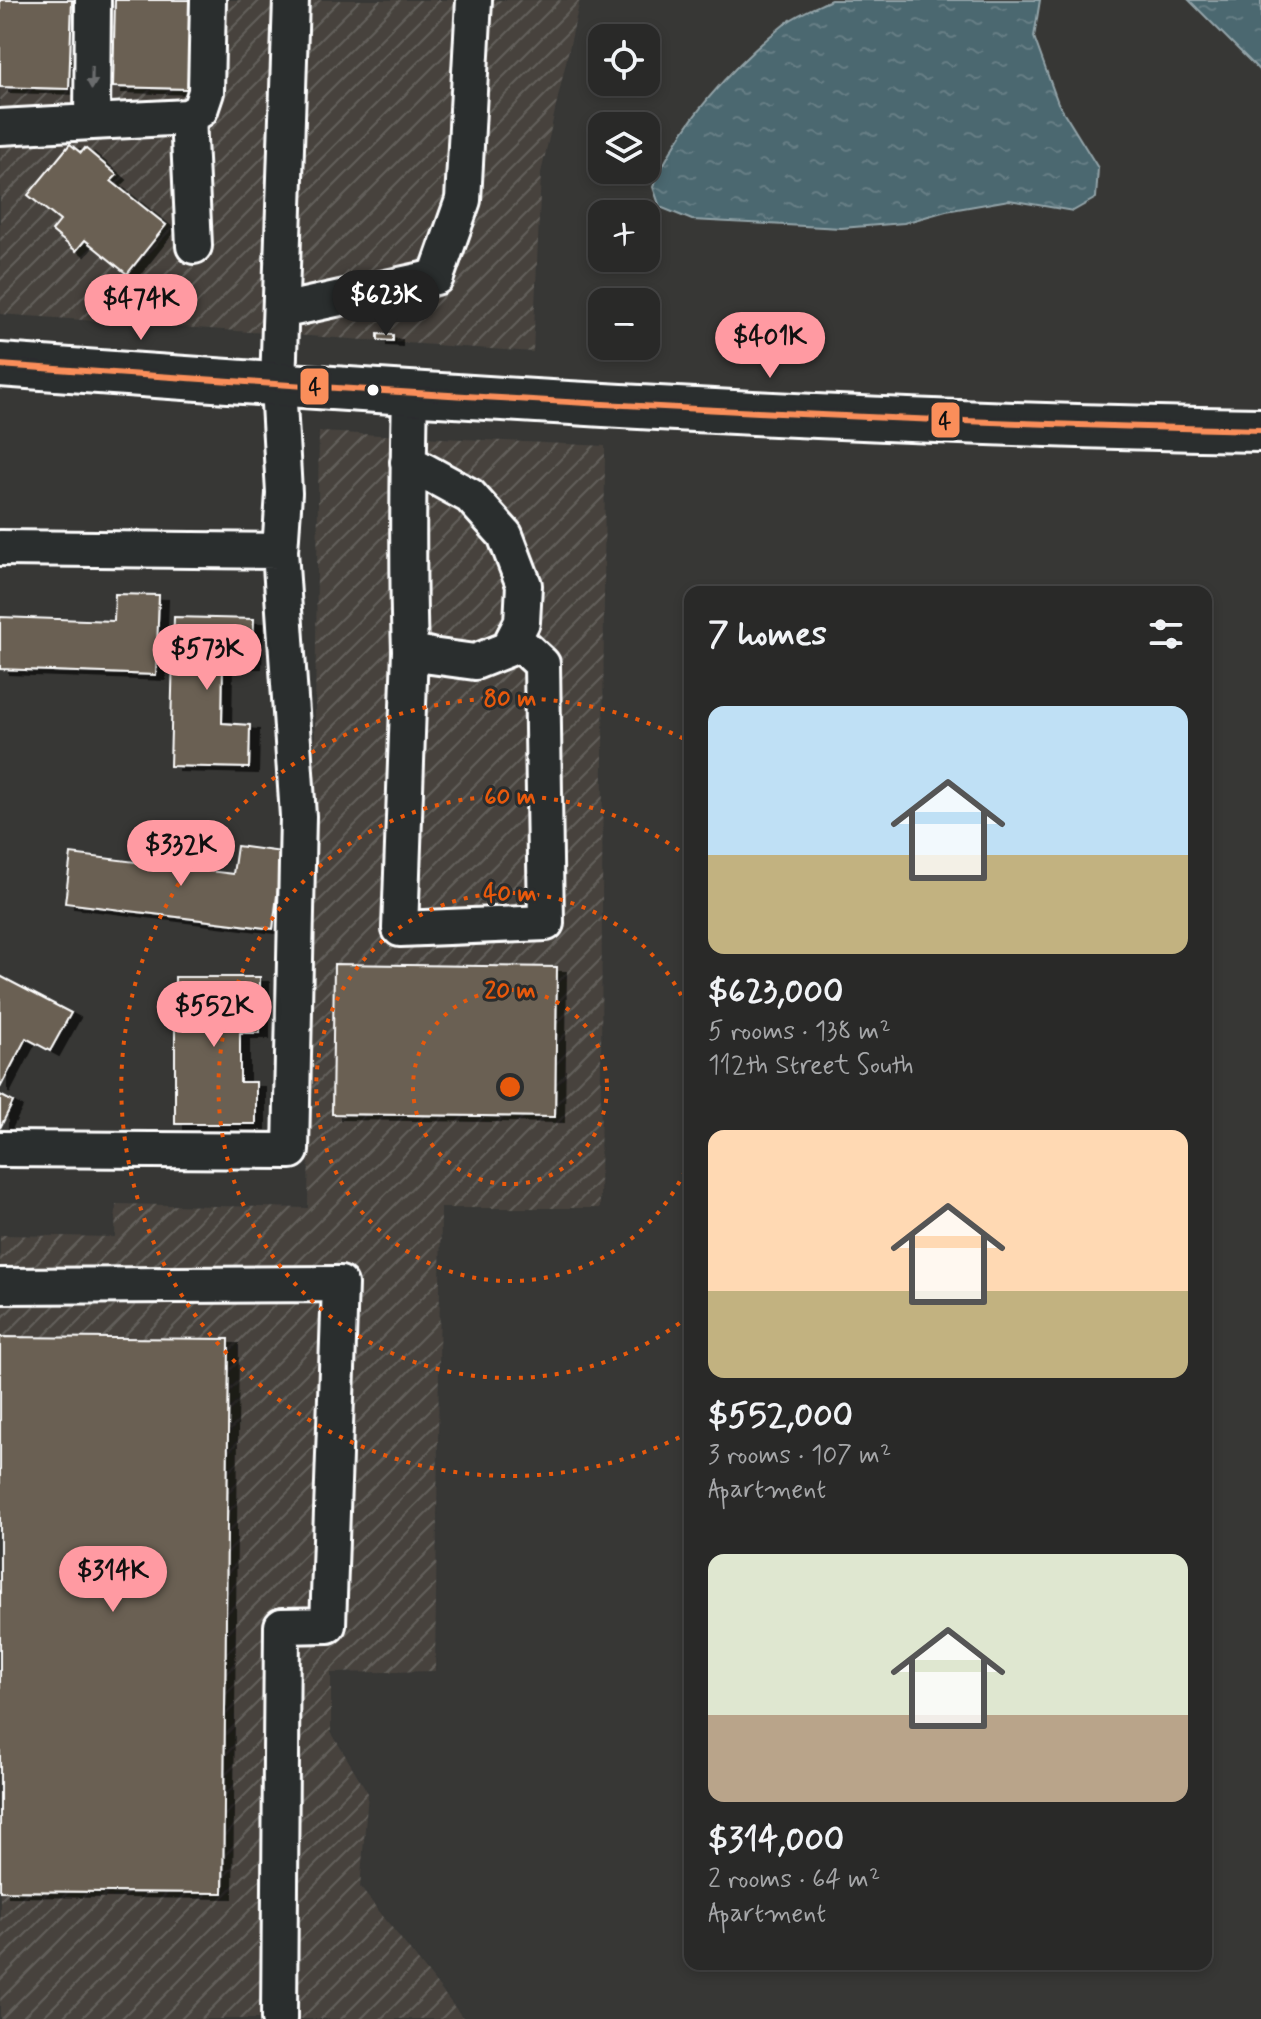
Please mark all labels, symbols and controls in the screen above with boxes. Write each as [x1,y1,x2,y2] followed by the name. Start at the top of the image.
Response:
[588,24,660,360] map controls
[588,24,660,96] button: locate
[86,66,98,91] one-way arrow
[588,112,660,184] button: layers
[588,200,660,272] button: +
[330,270,442,338] pin: $623K
[85,274,197,342] pin: $474K
[350,279,422,313] text: $623K
[102,283,180,317] text: $474K
[588,288,660,360] button: −
[714,312,826,380] pin: $401K
[733,321,807,355] text: $401K
[299,367,330,406] line badge: 4
[309,374,322,402] text: 4
[365,382,381,398] unlabelled marker
[930,401,961,439] line badge: 4
[939,408,952,436] text: 4
[708,612,827,657] text: 7 homes
[1144,612,1188,656] icon: filters
[151,624,263,692] pin: $573K
[171,633,243,667] text: $573K
[484,684,536,715] text: 80 m
[876,758,1020,902] icon: home
[484,782,536,813] text: 60 m
[125,820,237,888] pin: $332K
[145,829,217,863] text: $332K
[483,879,537,910] text: 40 m
[708,970,844,1015] text: $623,000
[484,976,536,1007] text: 20 m
[158,981,270,1049] pin: $552K
[175,990,253,1024] text: $552K
[708,1015,891,1049] text: 5 rooms · 138 m²
[708,1049,914,1083] text: 112th Street South
[496,1073,524,1101] centre of rings
[876,1182,1020,1326] icon: home
[708,1394,853,1439] text: $552,000
[708,1439,891,1473] text: 3 rooms · 107 m²
[708,1473,826,1507] text: Apartment
[57,1546,169,1614] pin: $314K
[77,1555,149,1589] text: $314K
[876,1606,1020,1750] icon: home
[708,1818,844,1863] text: $314,000
[708,1863,880,1897] text: 2 rooms · 64 m²
[708,1897,826,1931] text: Apartment

